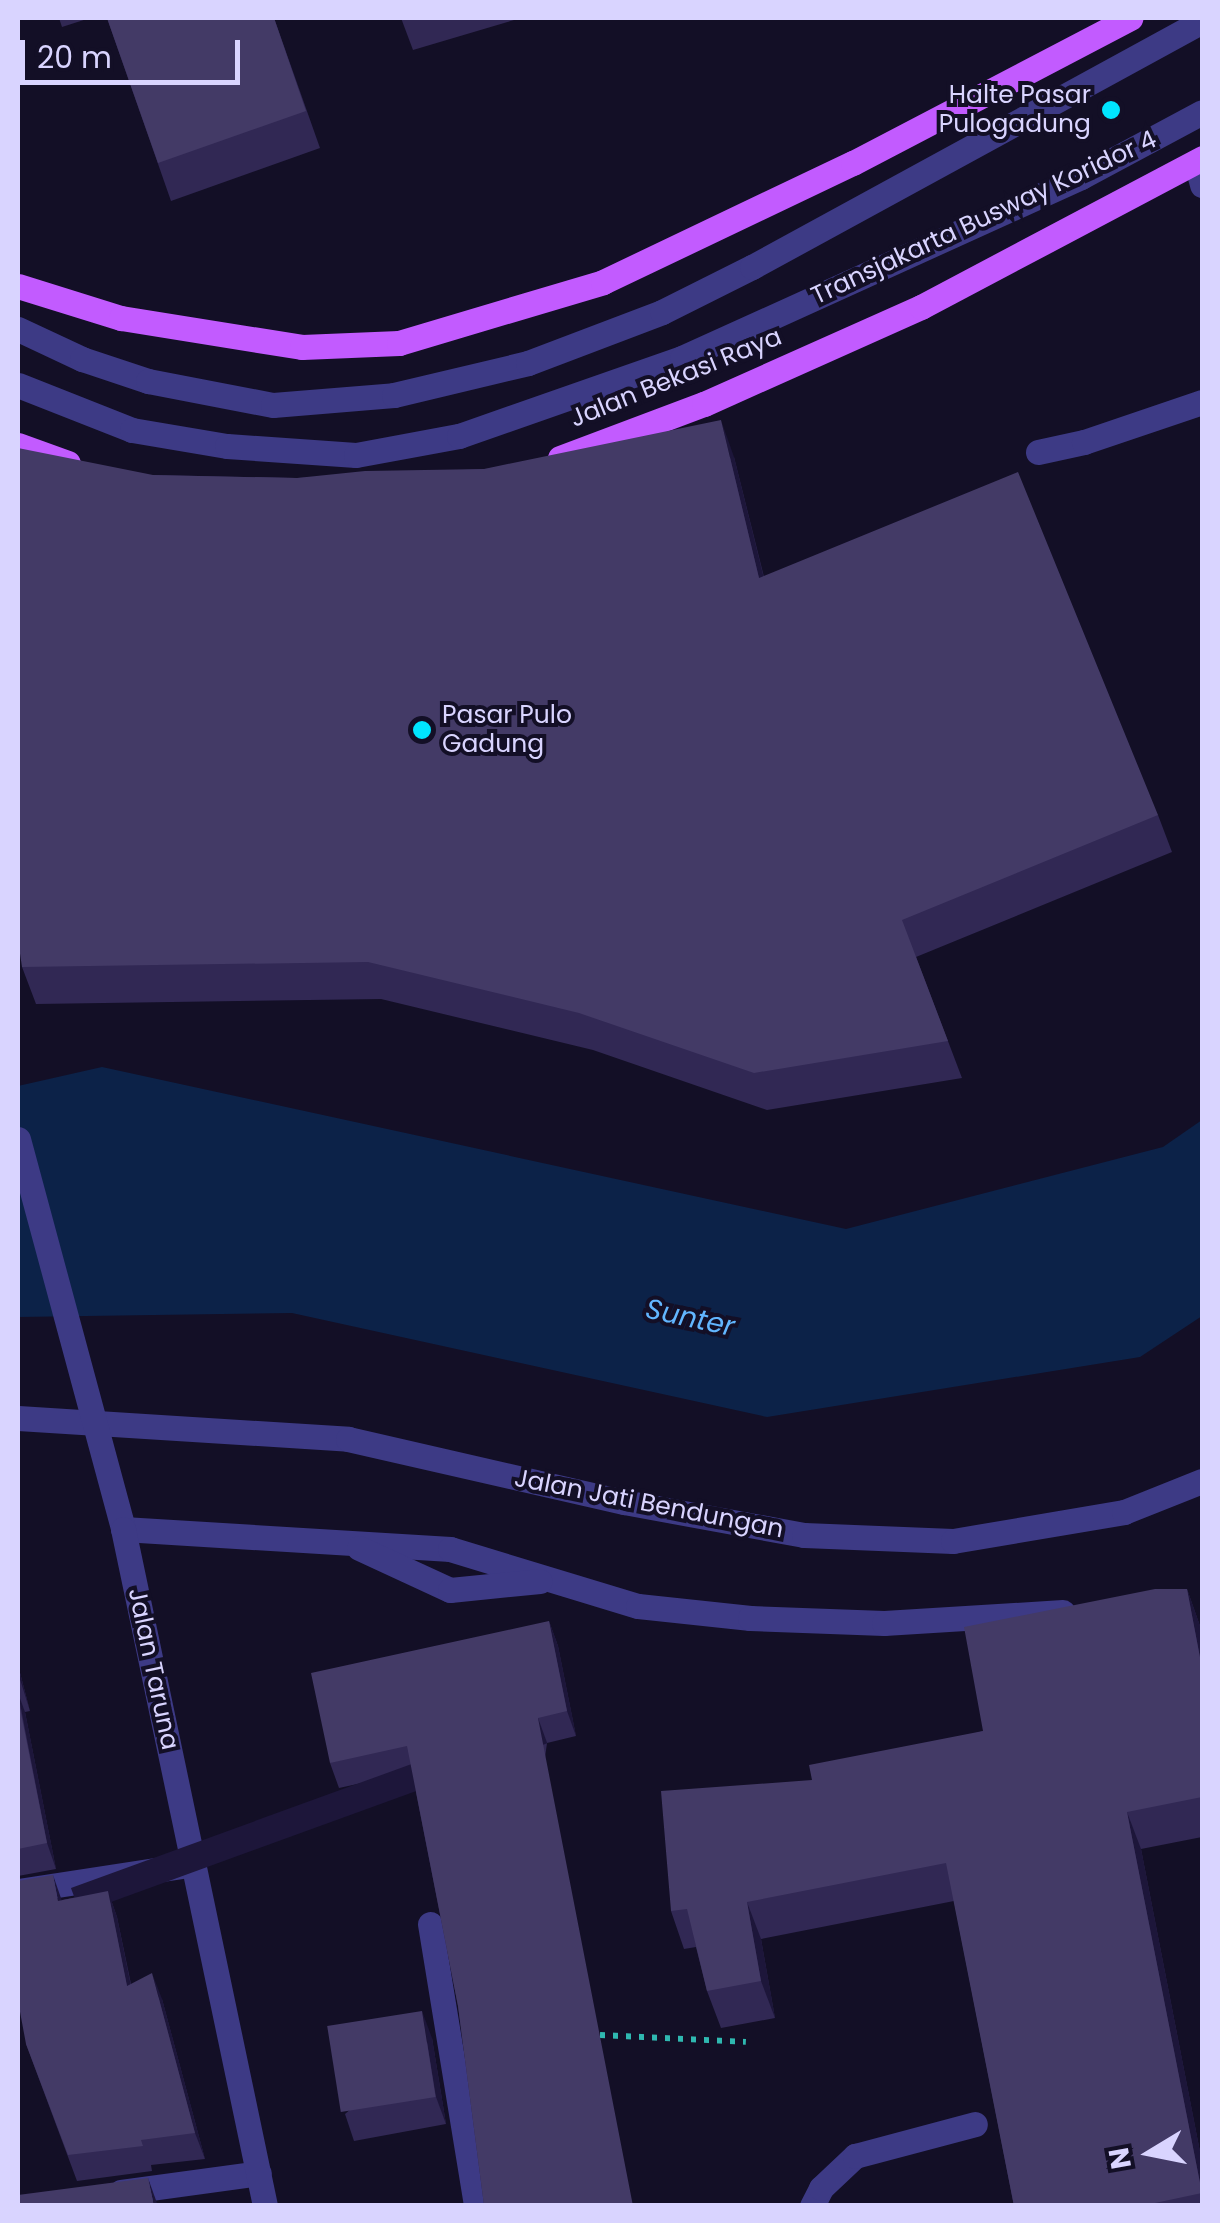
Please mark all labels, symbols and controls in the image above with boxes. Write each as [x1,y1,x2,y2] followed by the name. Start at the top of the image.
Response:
[25,20,245,82] scale bar
[37,36,112,79] text: 20 m
[939,81,1091,140] place label: Halte Pasar Pulogadung
[1100,99,1122,121] marker: Halte Pasar Pulogadung
[807,125,1161,311] street label: Transjakarta Busway Koridor 4
[566,322,786,434] street label: Jalan Bekasi Raya
[442,701,572,760] place label: Pasar Pulo Gadung
[411,719,433,741] marker: Pasar Pulo Gadung
[642,1292,738,1344] water label: Sunter
[512,1463,786,1545] street label: Jalan Jati Bendungan
[121,1585,185,1753] street label: Jalan Taruna
[1100,2103,1200,2203] north arrow
[1099,2145,1141,2172] text: N

